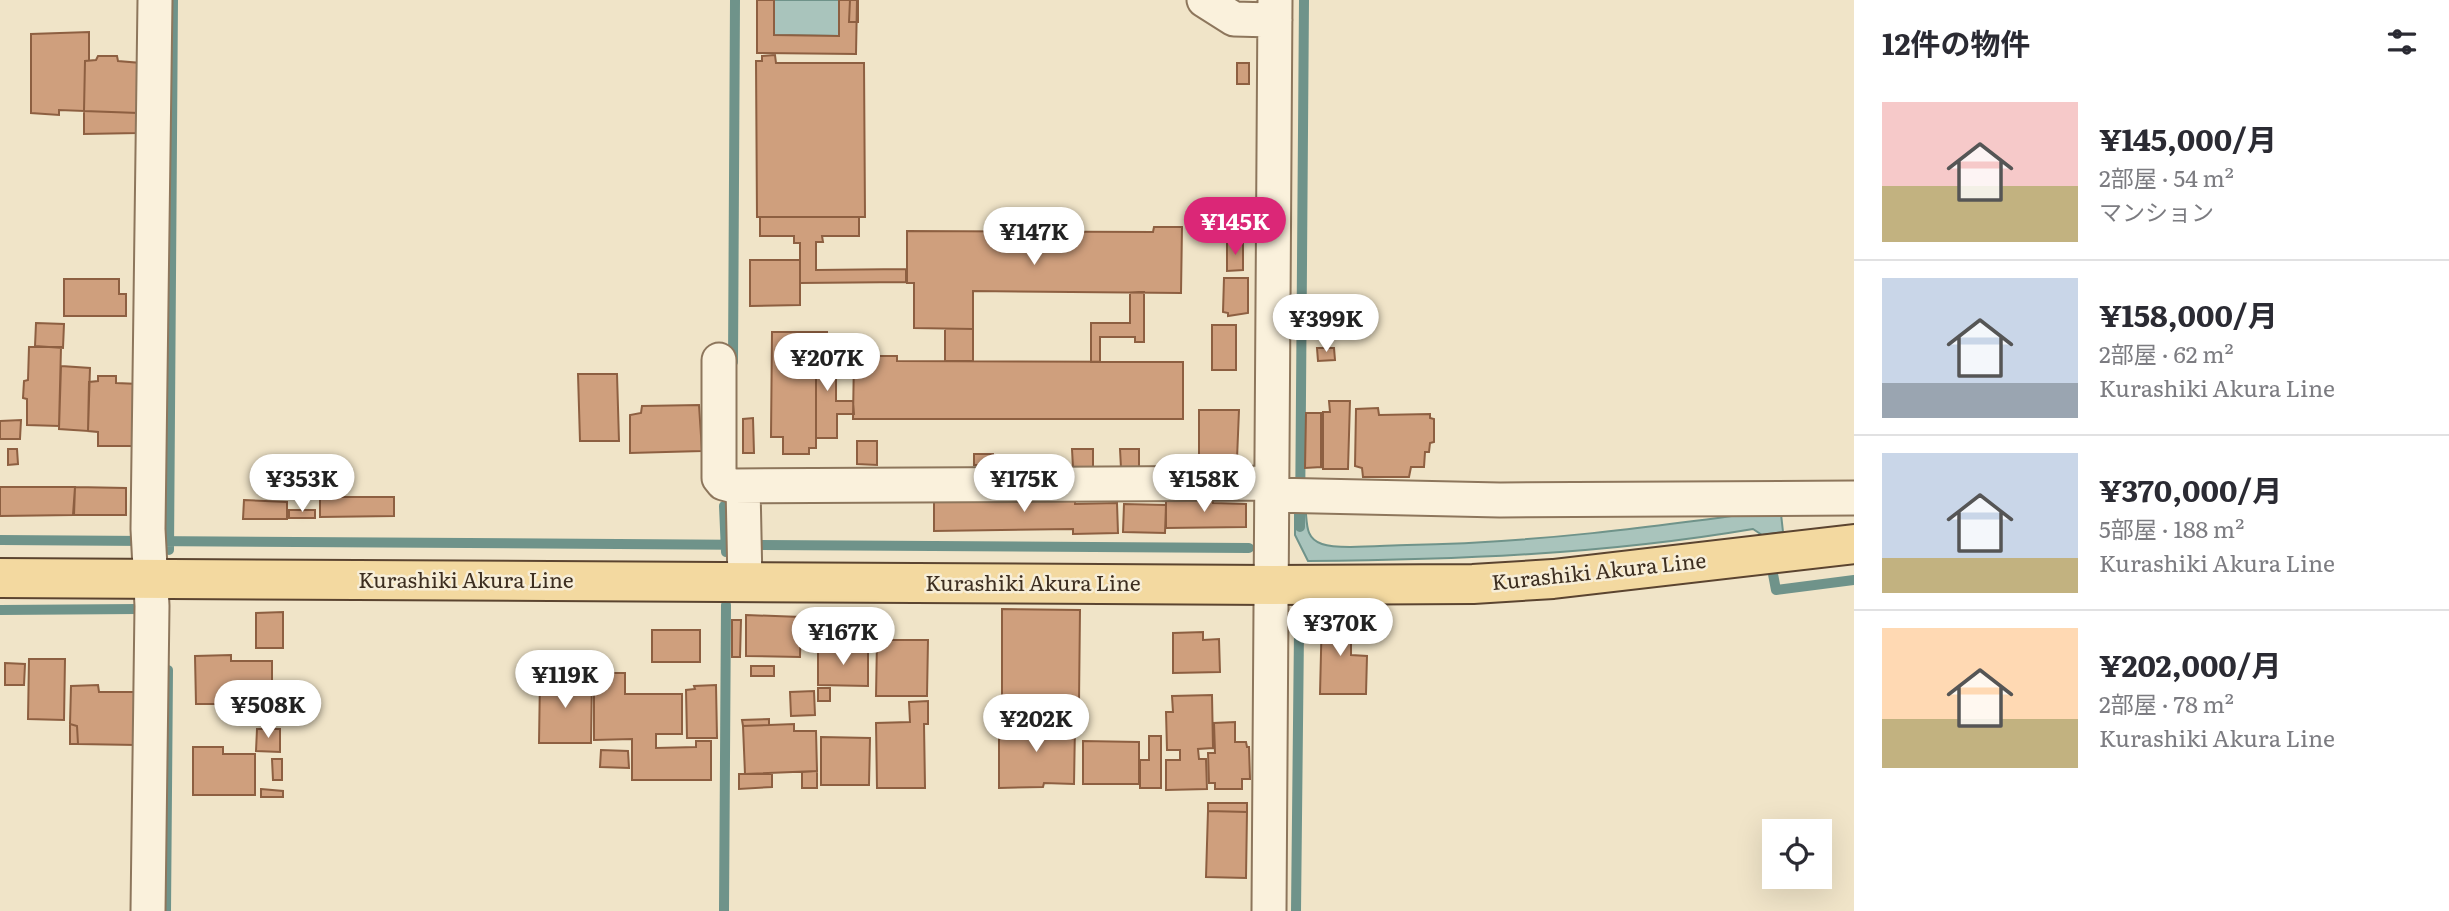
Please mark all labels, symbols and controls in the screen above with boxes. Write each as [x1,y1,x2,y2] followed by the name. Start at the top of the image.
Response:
[1882,20,2031,64] text: 12件の物件
[2383,23,2421,61] icon: filters
[2099,116,2277,160] text: ¥145,000/月
[1938,130,2022,214] icon: home
[2099,160,2234,194] text: 2部屋 · 54 m²
[2099,194,2214,228] text: マンション
[1186,198,1284,257] pin: ¥145K
[1200,203,1270,237] text: ¥145K
[985,208,1083,267] pin: ¥147K
[999,213,1069,247] text: ¥147K
[2099,292,2278,336] text: ¥158,000/月
[1277,294,1375,354] pin: ¥399K
[1289,300,1363,334] text: ¥399K
[1938,306,2022,390] icon: home
[778,334,876,393] pin: ¥207K
[2099,336,2234,370] text: 2部屋 · 62 m²
[790,339,864,373] text: ¥207K
[2099,370,2335,404] text: Kurashiki Akura Line
[253,454,351,514] pin: ¥353K
[975,454,1073,514] pin: ¥175K
[1155,454,1253,514] pin: ¥158K
[265,460,339,494] text: ¥353K
[990,460,1058,494] text: ¥175K
[1169,460,1239,494] text: ¥158K
[2099,467,2282,511] text: ¥370,000/月
[1938,481,2022,565] icon: home
[2099,511,2244,545] text: 5部屋 · 188 m²
[1490,543,1708,596] street label: Kurashiki Akura Line
[2099,545,2335,579] text: Kurashiki Akura Line
[358,563,574,594] street label: Kurashiki Akura Line
[925,566,1141,597] street label: Kurashiki Akura Line
[1291,598,1389,658] pin: ¥370K
[1303,604,1377,638] text: ¥370K
[794,608,892,667] pin: ¥167K
[808,613,878,647] text: ¥167K
[2099,642,2282,686] text: ¥202,000/月
[516,650,614,710] pin: ¥119K
[531,656,599,690] text: ¥119K
[1938,656,2022,740] icon: home
[219,680,317,740] pin: ¥508K
[230,686,306,720] text: ¥508K
[2099,686,2234,720] text: 2部屋 · 78 m²
[987,694,1085,754] pin: ¥202K
[999,700,1073,734] text: ¥202K
[2099,720,2335,754] text: Kurashiki Akura Line
[1762,819,1832,889] map controls
[1762,819,1832,889] button: locate

